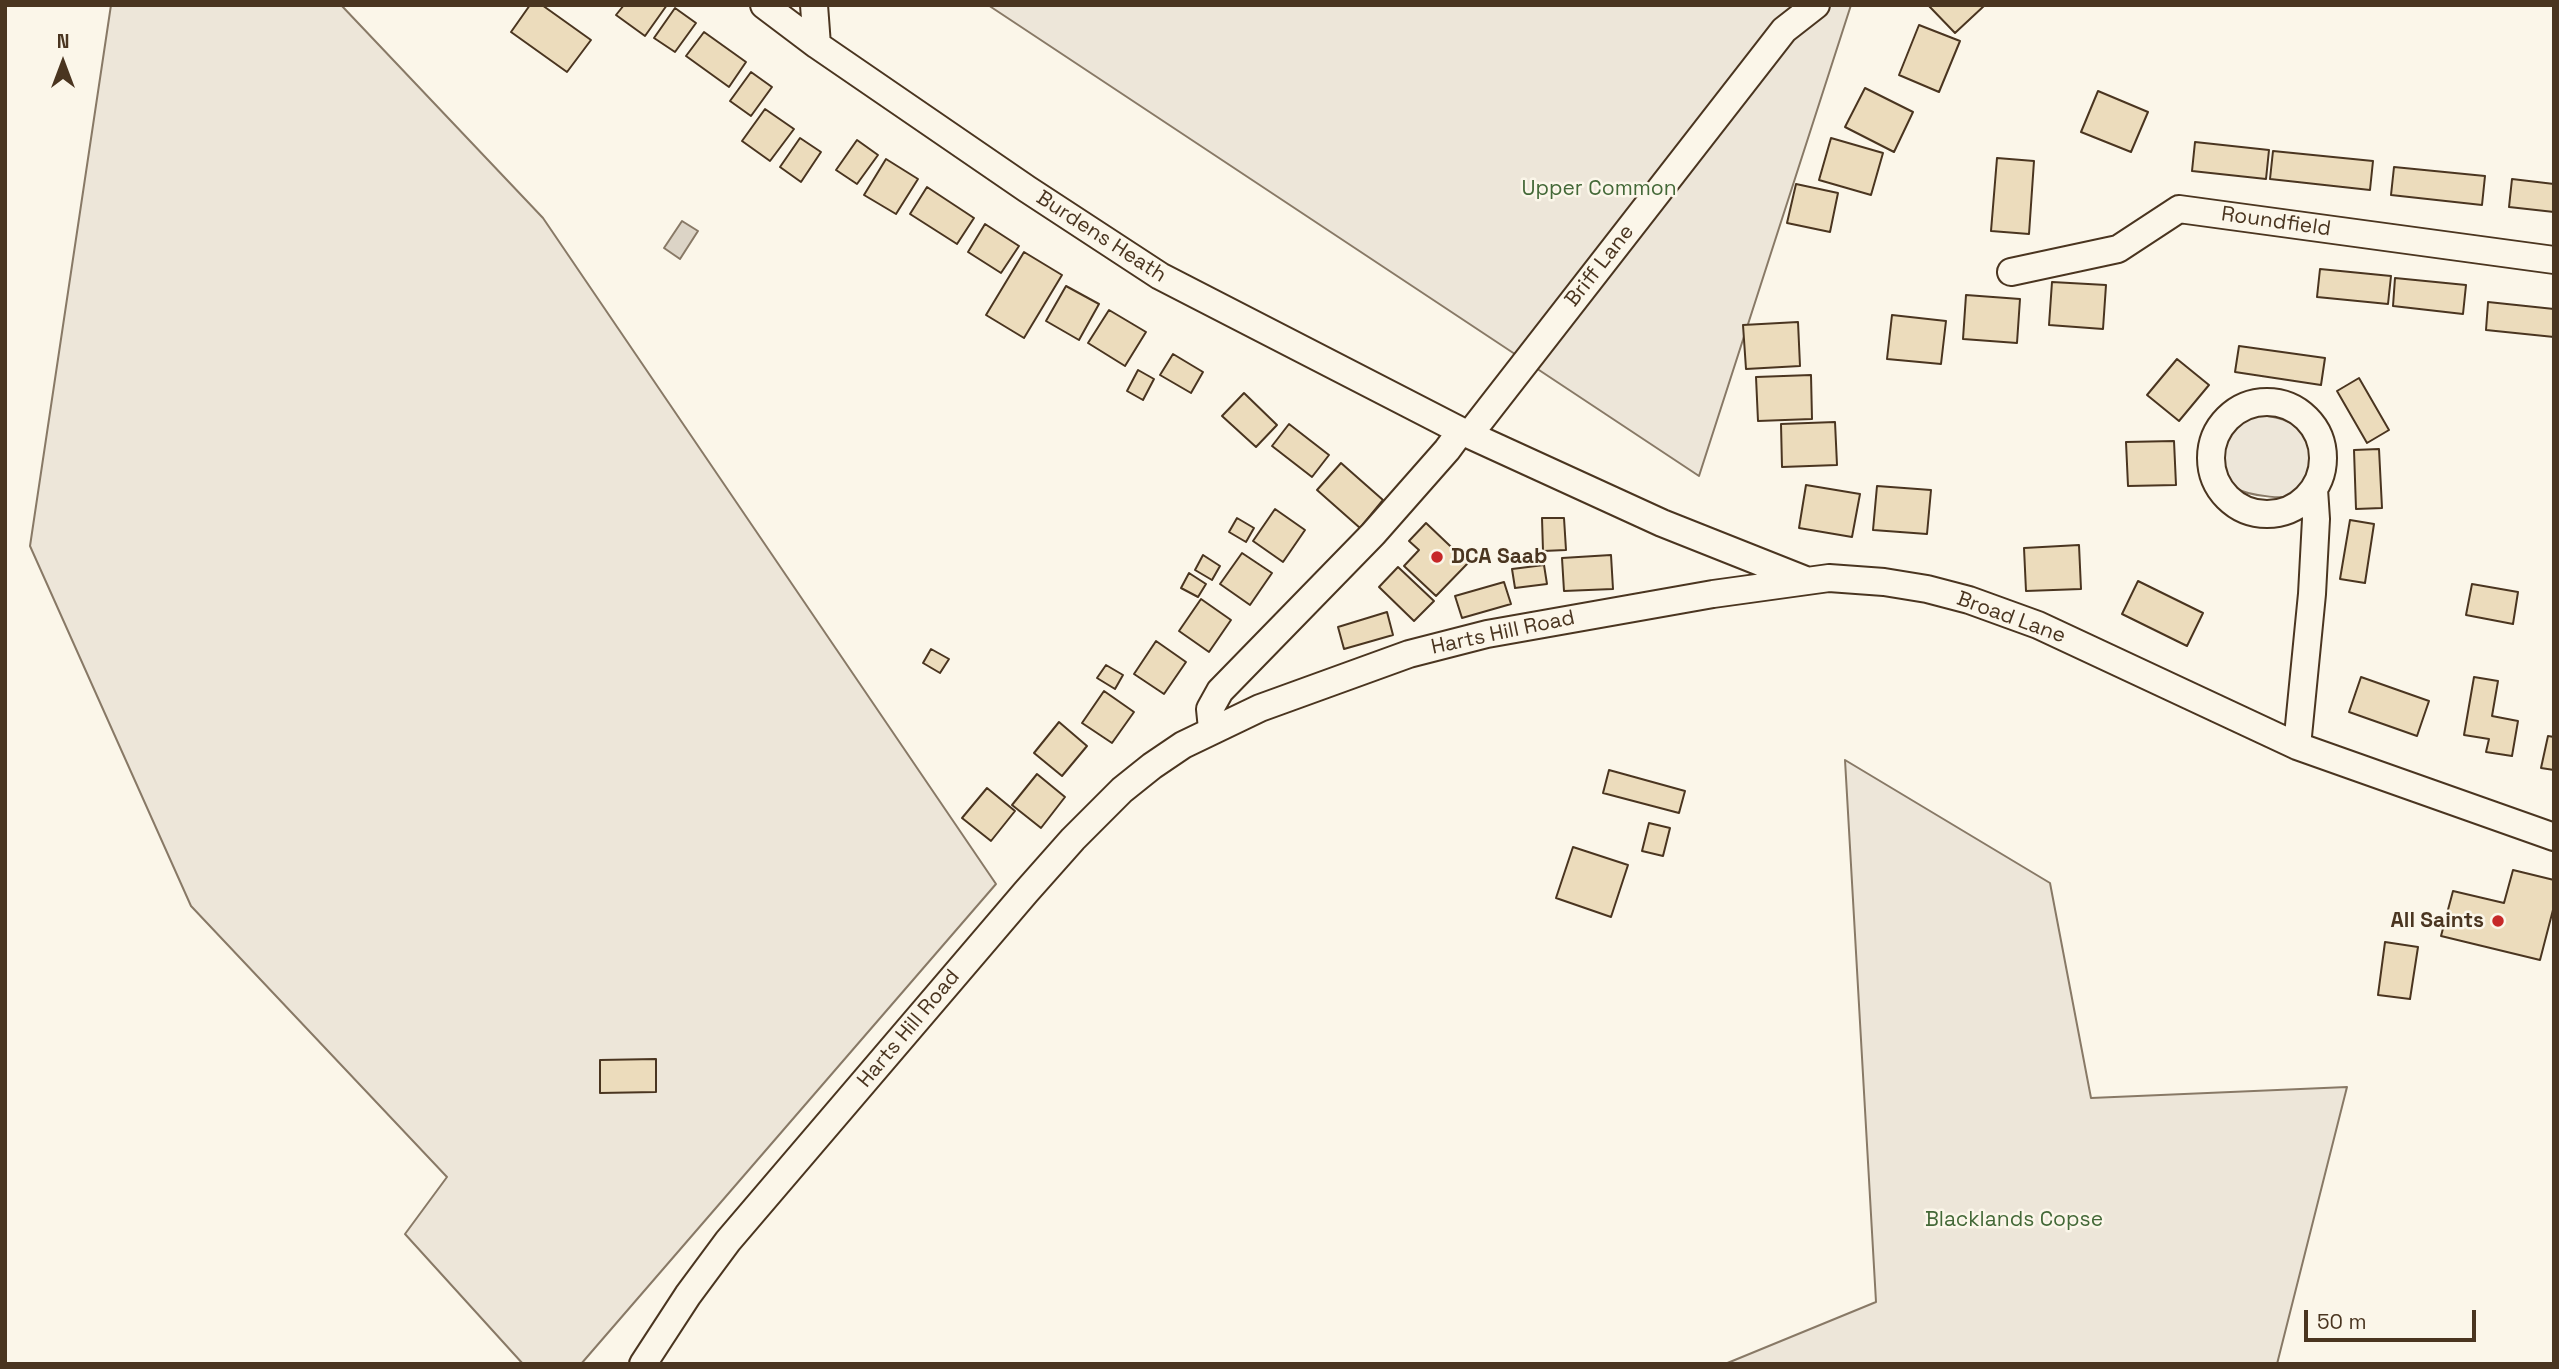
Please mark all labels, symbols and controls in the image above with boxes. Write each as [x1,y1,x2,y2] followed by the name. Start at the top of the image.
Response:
[28,28,98,98] north arrow
[57,29,69,54] text: N
[1521,176,1677,202] park label: Upper Common
[1031,186,1171,288] street label: Burdens Heath
[2220,202,2332,242] street label: Roundfield
[1560,220,1640,312] street label: Briff Lane
[1451,544,1547,570] place label: DCA Saab
[1429,549,1445,565] marker: DCA Saab
[1953,587,2069,649] street label: Broad Lane
[1429,605,1577,661] street label: Harts Hill Road
[2391,908,2484,934] place label: All Saints
[2490,913,2506,929] marker: All Saints
[852,965,966,1093] street label: Harts Hill Road
[1925,1207,2103,1233] park label: Blacklands Copse
[2307,1296,2478,1340] scale bar
[2317,1308,2367,1335] text: 50 m

